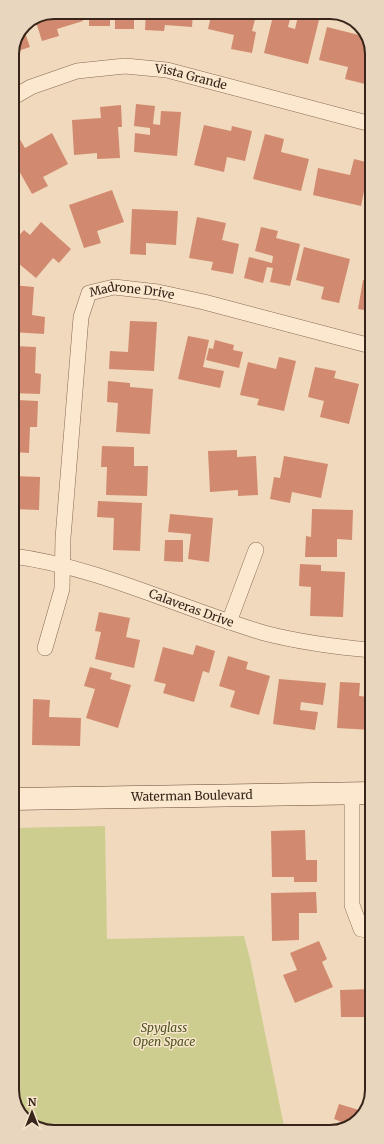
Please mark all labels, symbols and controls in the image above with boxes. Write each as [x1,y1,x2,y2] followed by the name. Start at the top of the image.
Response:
[154,61,229,93] street label: Vista Grande
[88,279,176,302] street label: Madrone Drive
[147,586,236,630] street label: Calaveras Drive
[130,787,253,804] street label: Waterman Boulevard
[133,1020,195,1049] park label: Spyglass Open Space
[12,1092,52,1132] north arrow
[28,1095,37,1109] text: N

